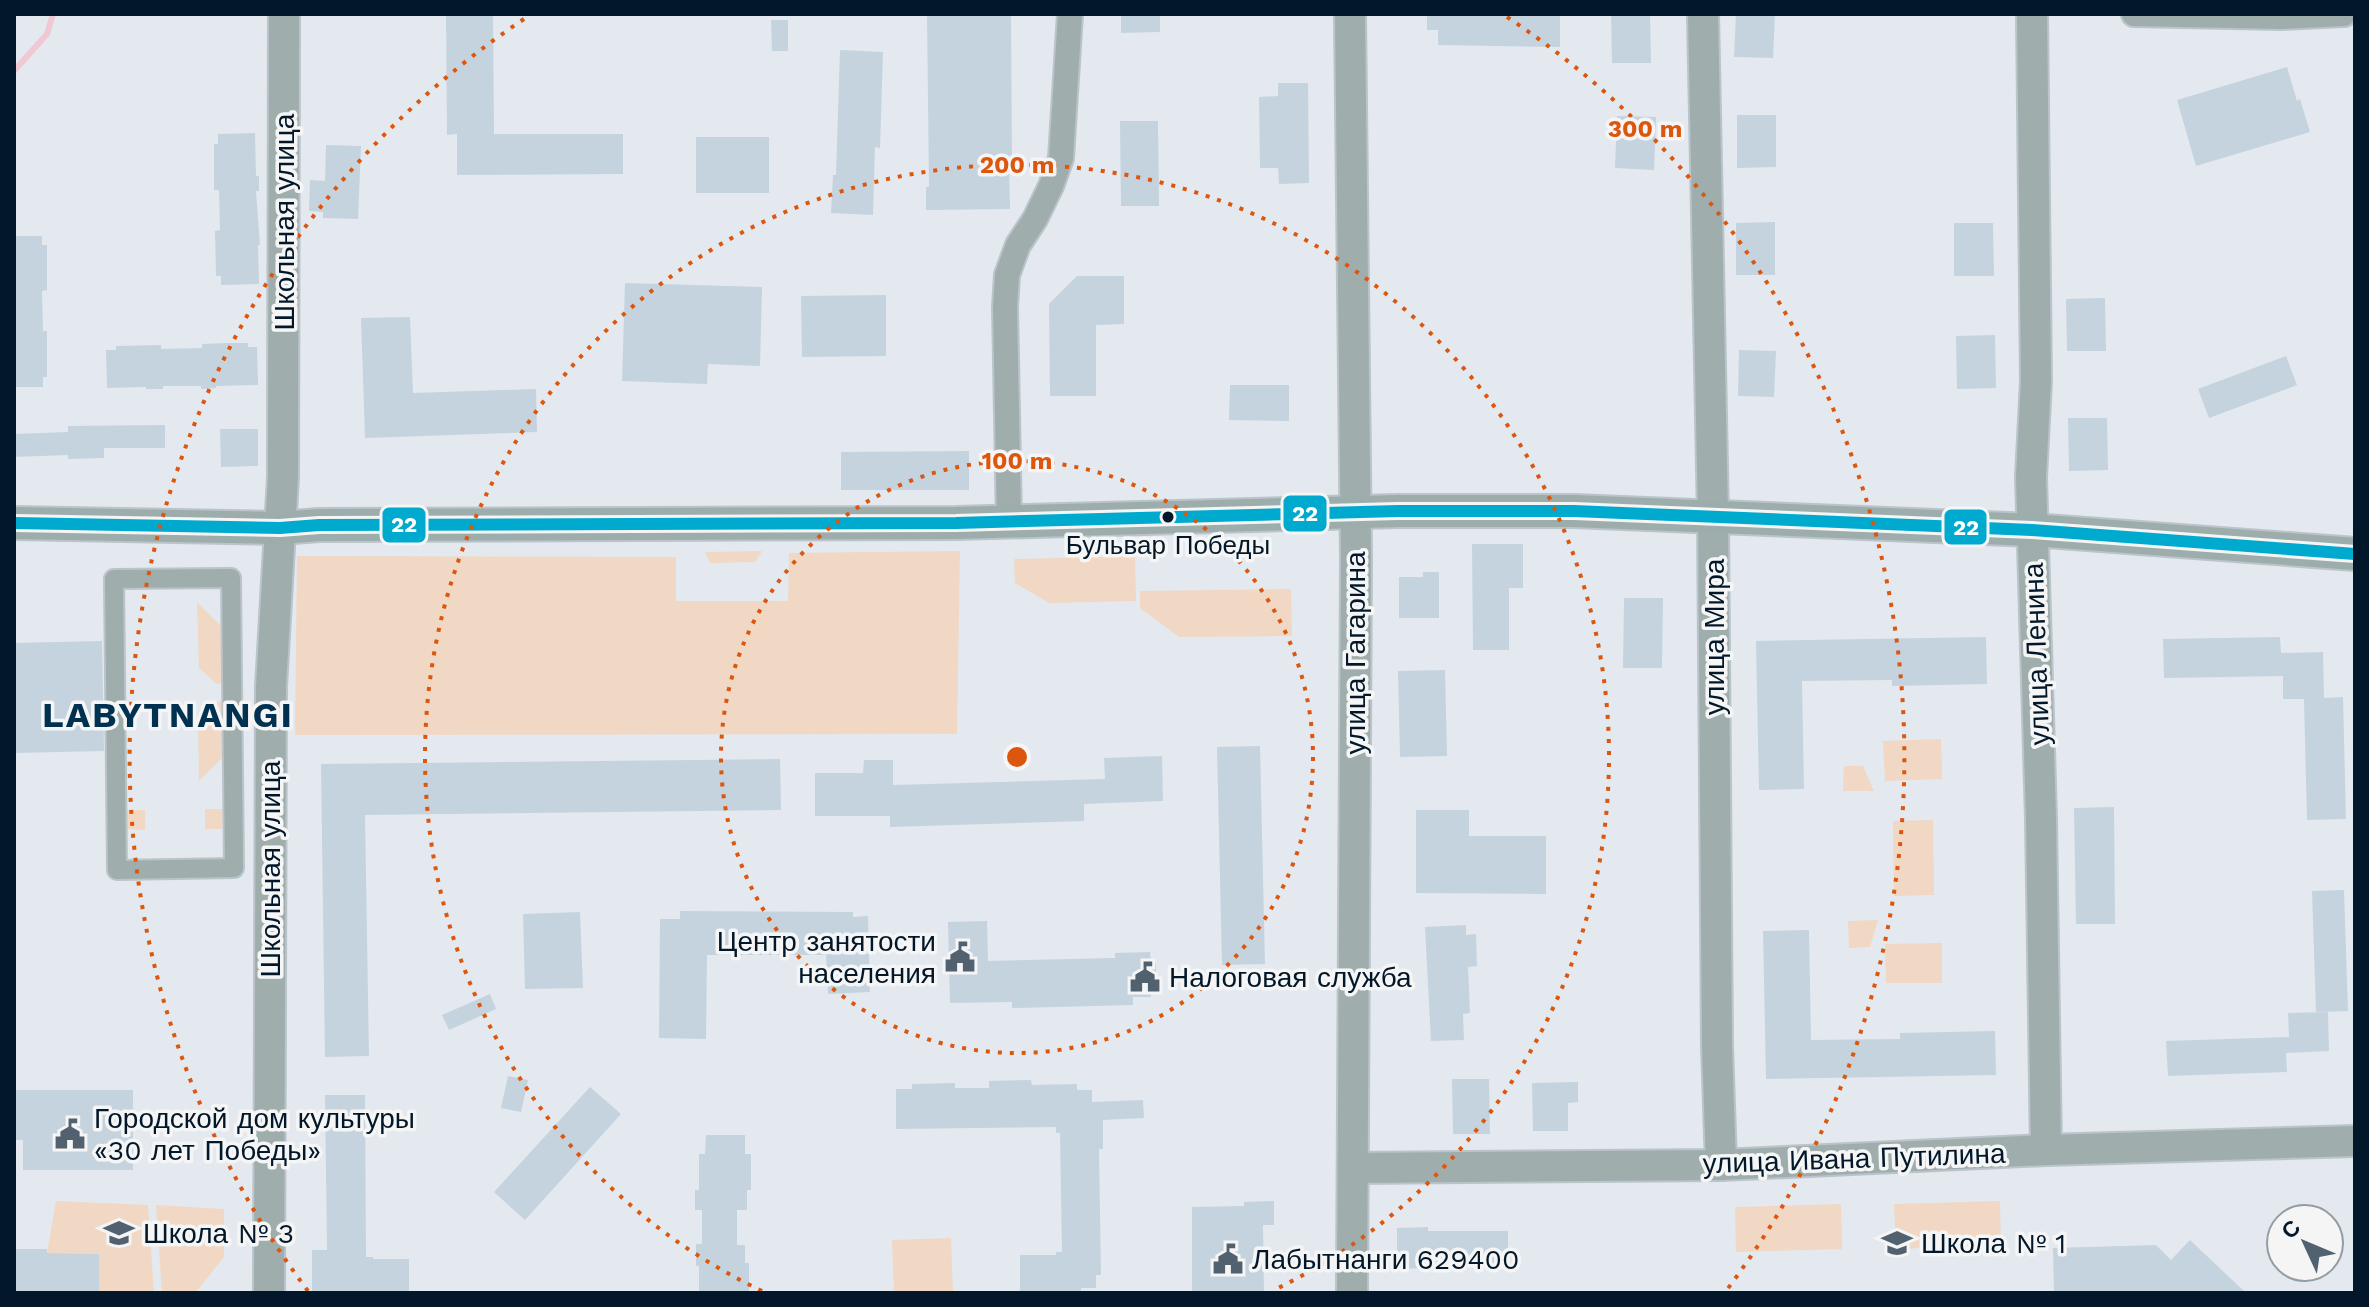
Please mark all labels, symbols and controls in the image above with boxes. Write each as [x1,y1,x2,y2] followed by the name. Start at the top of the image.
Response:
[268,113,301,330] street label: Школьная улица
[1608,115,1682,143] text: 300 m
[980,151,1054,179] text: 200 m
[982,447,1052,475] text: 100 m
[1282,494,1328,533] line badge: 22
[1292,501,1318,526] text: 22
[381,506,427,544] line badge: 22
[1943,508,1988,546] line badge: 22
[1160,509,1176,525] marker: Бульвар Победы
[391,512,417,537] text: 22
[1953,515,1979,540] text: 22
[1066,530,1270,560] place label: Бульвар Победы
[1339,551,1372,755] street label: улица Гагарина
[1698,558,1731,715] street label: улица Мира
[2017,562,2056,746] street label: улица Ленина
[42,694,294,736] district label: LABYTNANGI
[1003,743,1031,771] centre of rings
[254,760,287,977] street label: Школьная улица
[717,925,936,990] place label: Центр занятости населения
[943,940,977,974] public building icon: Центр занятости населения
[1128,960,1162,994] public building icon: Налоговая служба
[1169,961,1412,994] place label: Налоговая служба
[94,1102,415,1167] place label: Городской дом культуры «30 лет Победы»
[53,1117,87,1151] public building icon: Городской дом культуры «30 лет Победы»
[1702,1137,2006,1180] street label: улица Ивана Путилина
[2265,1203,2345,1283] north arrow
[2276,1215,2306,1244] text: С
[102,1216,136,1250] school or university icon: Школа № 3
[143,1217,294,1250] place label: Школа № 3
[1880,1226,1914,1260] school or university icon: Школа № 1
[1921,1227,2066,1260] place label: Школа № 1
[1211,1242,1245,1276] public building icon: Лабытнанги 629400
[1252,1243,1519,1276] place label: Лабытнанги 629400

